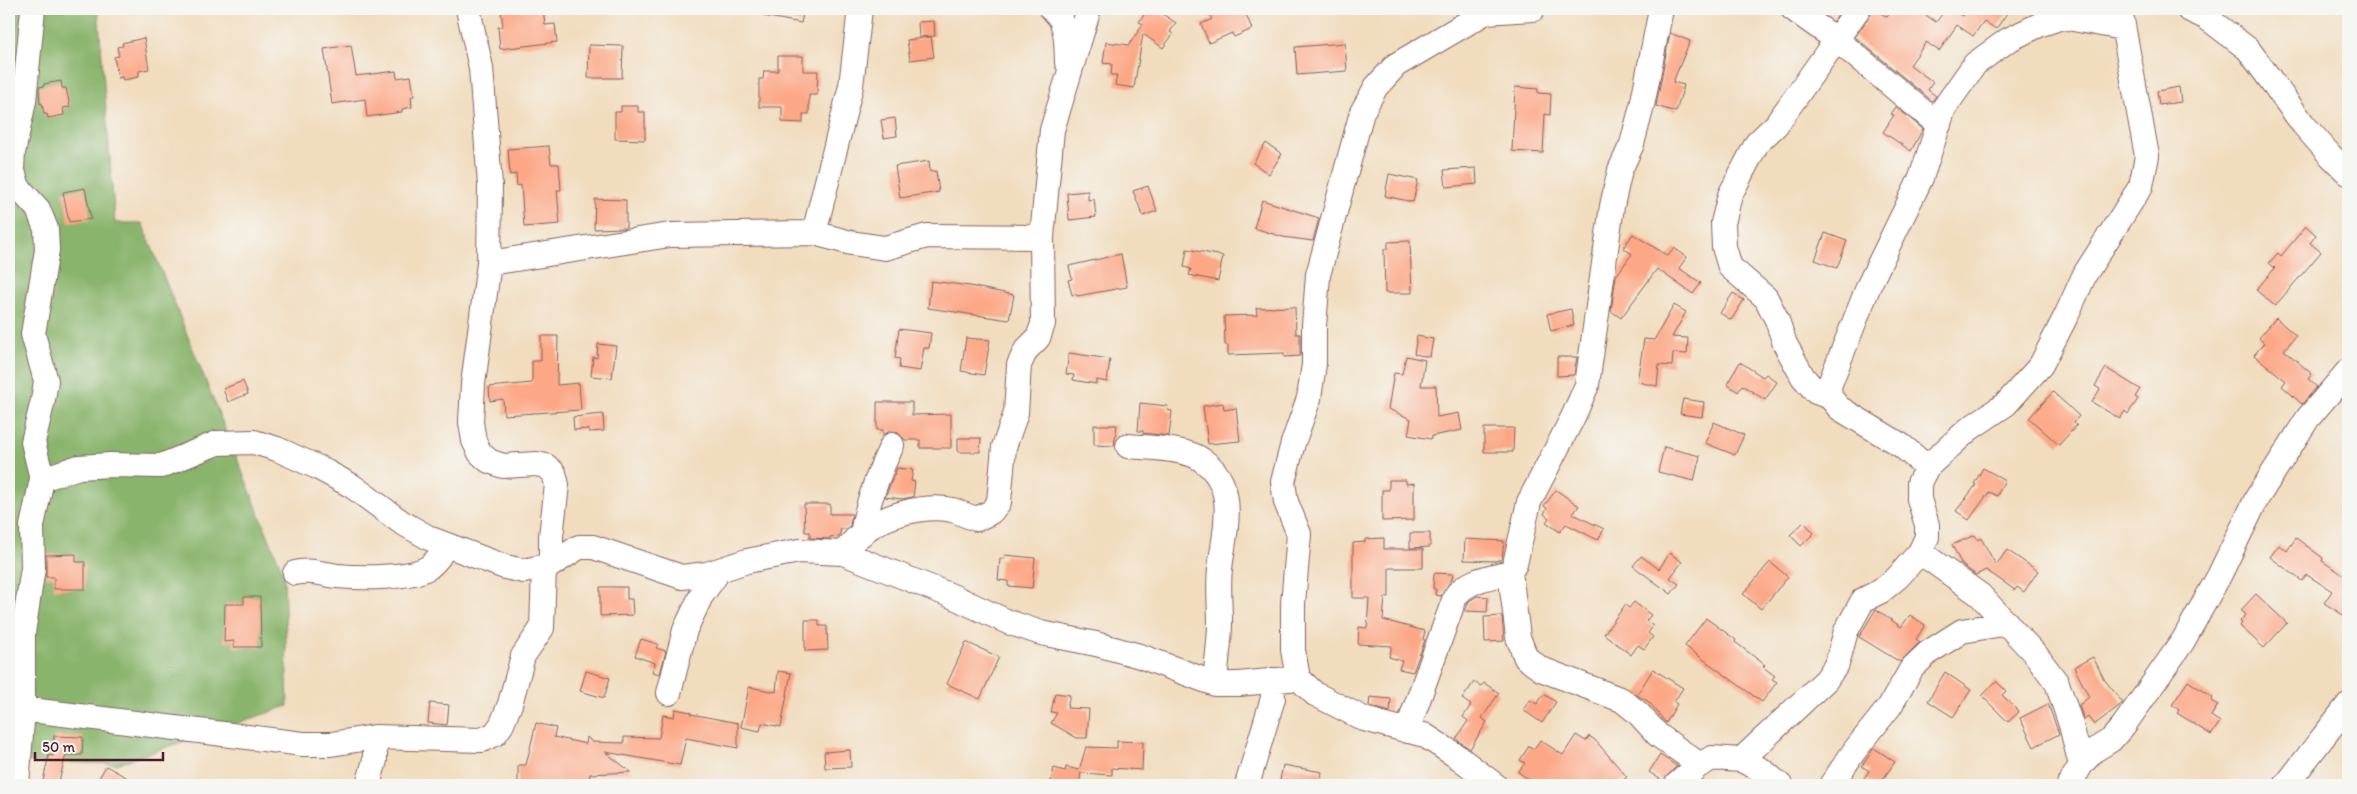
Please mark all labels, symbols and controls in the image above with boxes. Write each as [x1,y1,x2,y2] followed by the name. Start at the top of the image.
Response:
[35,729,162,761] scale bar
[42,738,75,756] text: 50 m

